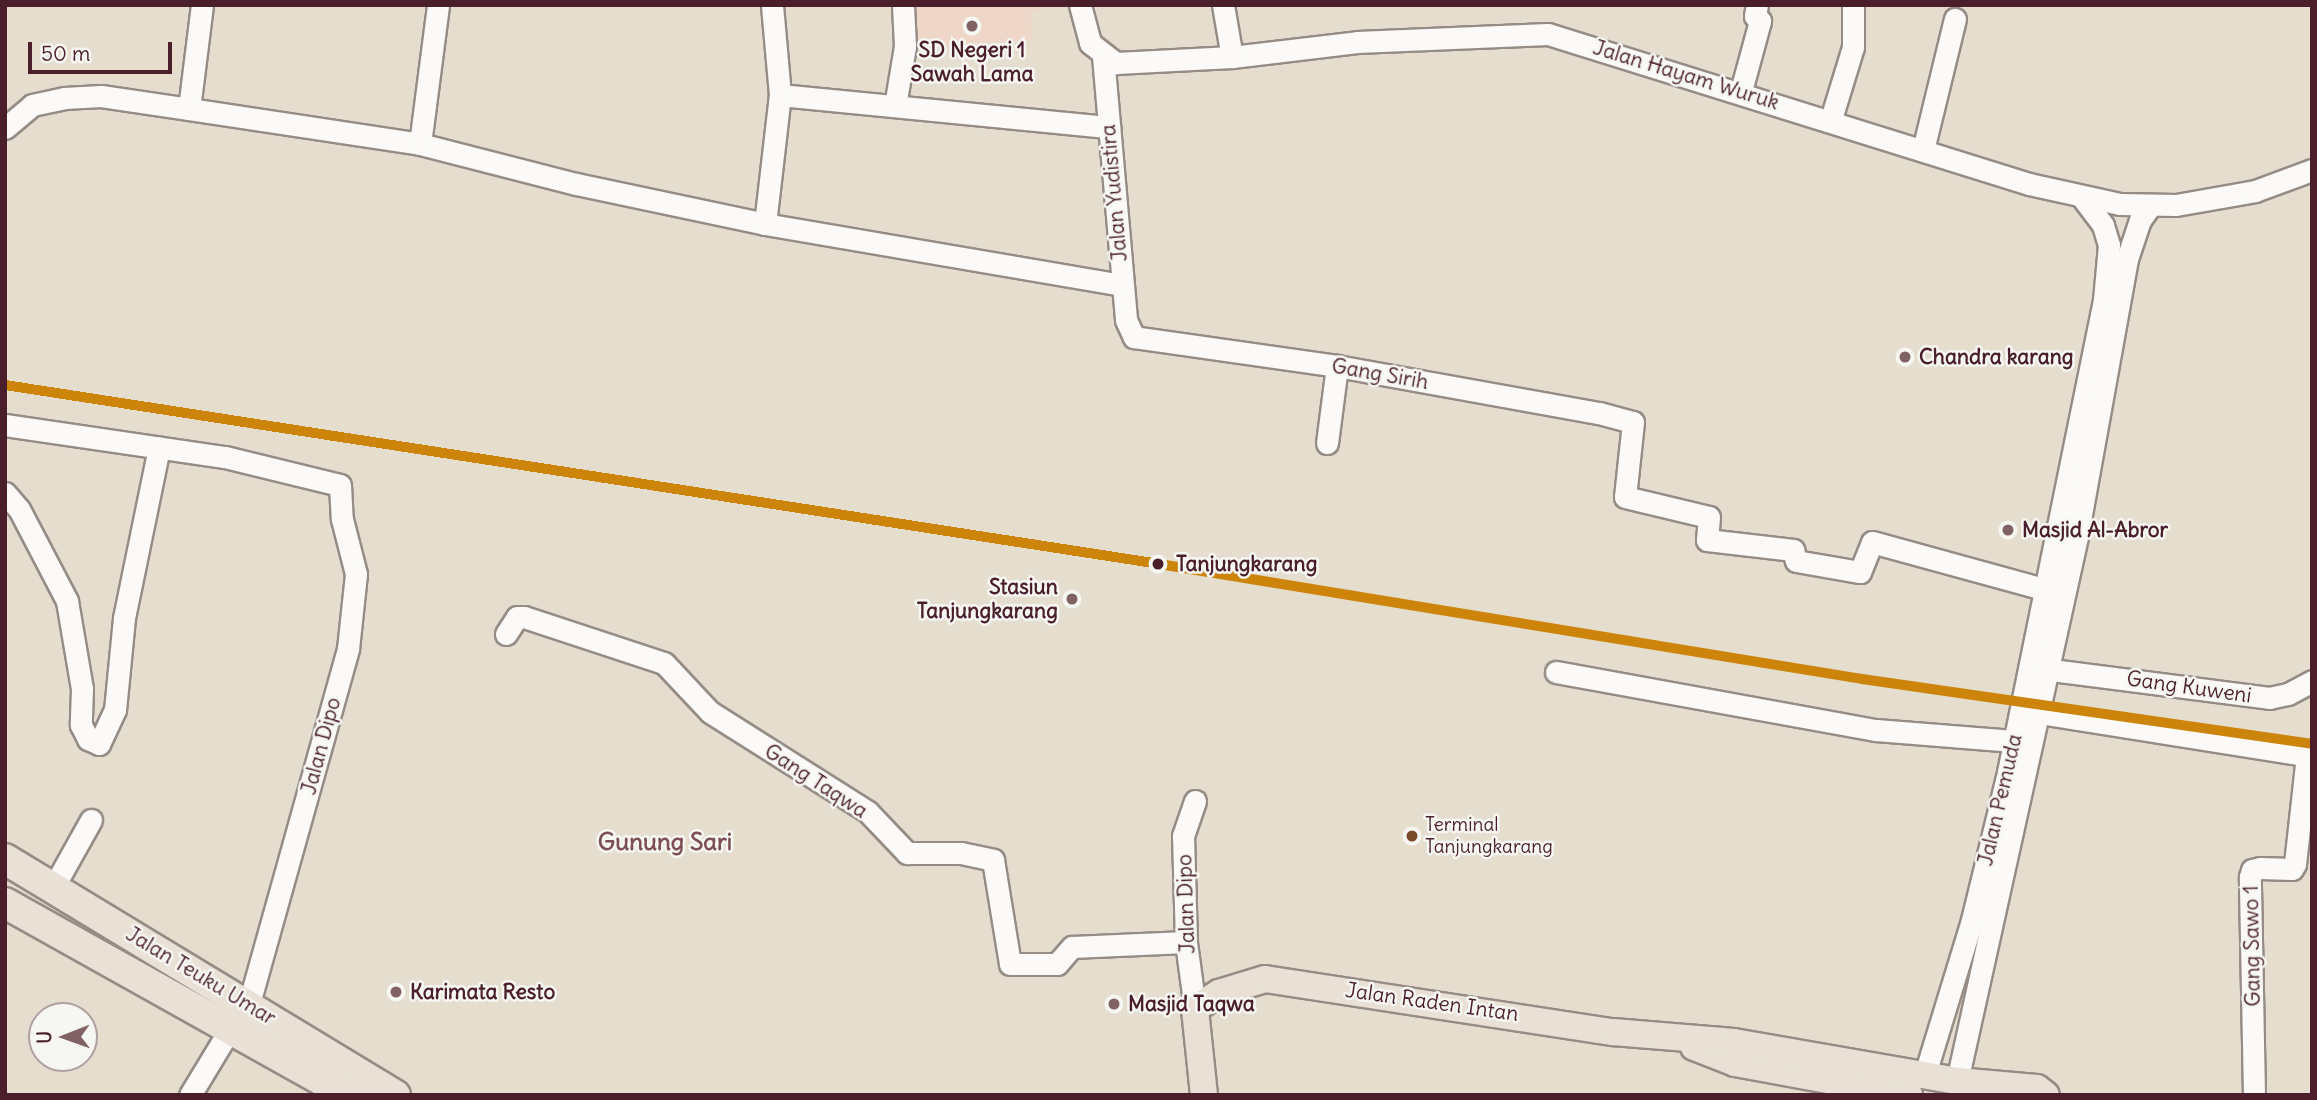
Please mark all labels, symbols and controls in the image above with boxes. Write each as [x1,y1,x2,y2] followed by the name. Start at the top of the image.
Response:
[964,18,980,34] marker: SD Negeri 1 Sawah Lama
[32,28,175,72] scale bar
[1590,35,1782,115] street label: Jalan Hayam Wuruk
[911,37,1033,87] place label: SD Negeri 1 Sawah Lama
[41,40,90,67] text: 50 m
[1095,123,1133,263] street label: Jalan Yudistira
[1919,344,2074,370] place label: Chandra karang
[1897,349,1913,365] marker: Chandra karang
[1330,353,1430,395] street label: Gang Sirih
[2022,517,2168,543] place label: Masjid Al-Abror
[2000,522,2016,538] marker: Masjid Al-Abror
[1176,551,1317,577] place label: Tanjungkarang
[1147,553,1169,575] marker: Tanjungkarang
[917,574,1058,624] place label: Stasiun Tanjungkarang
[1064,591,1080,607] marker: Stasiun Tanjungkarang
[2125,666,2253,708] street label: Gang Kuweni
[296,695,346,797] street label: Jalan Dipo
[1973,732,2027,868] street label: Jalan Pemuda
[760,738,872,824] street label: Gang Taqwa
[1425,814,1553,858] place label: Terminal Tanjungkarang
[598,828,732,856] district label: Gunung Sari
[1405,829,1419,843] marker: Terminal Tanjungkarang
[1172,854,1200,954] street label: Jalan Dipo
[2238,885,2266,1007] street label: Gang Sawo 1
[121,921,281,1031] street label: Jalan Teuku Umar
[1344,977,1520,1027] street label: Jalan Raden Intan
[410,979,555,1005] place label: Karimata Resto
[388,984,404,1000] marker: Karimata Resto
[1128,991,1255,1017] place label: Masjid Taqwa
[1106,996,1122,1012] marker: Masjid Taqwa
[28,1002,98,1072] north arrow
[32,1031,56,1044] text: U

